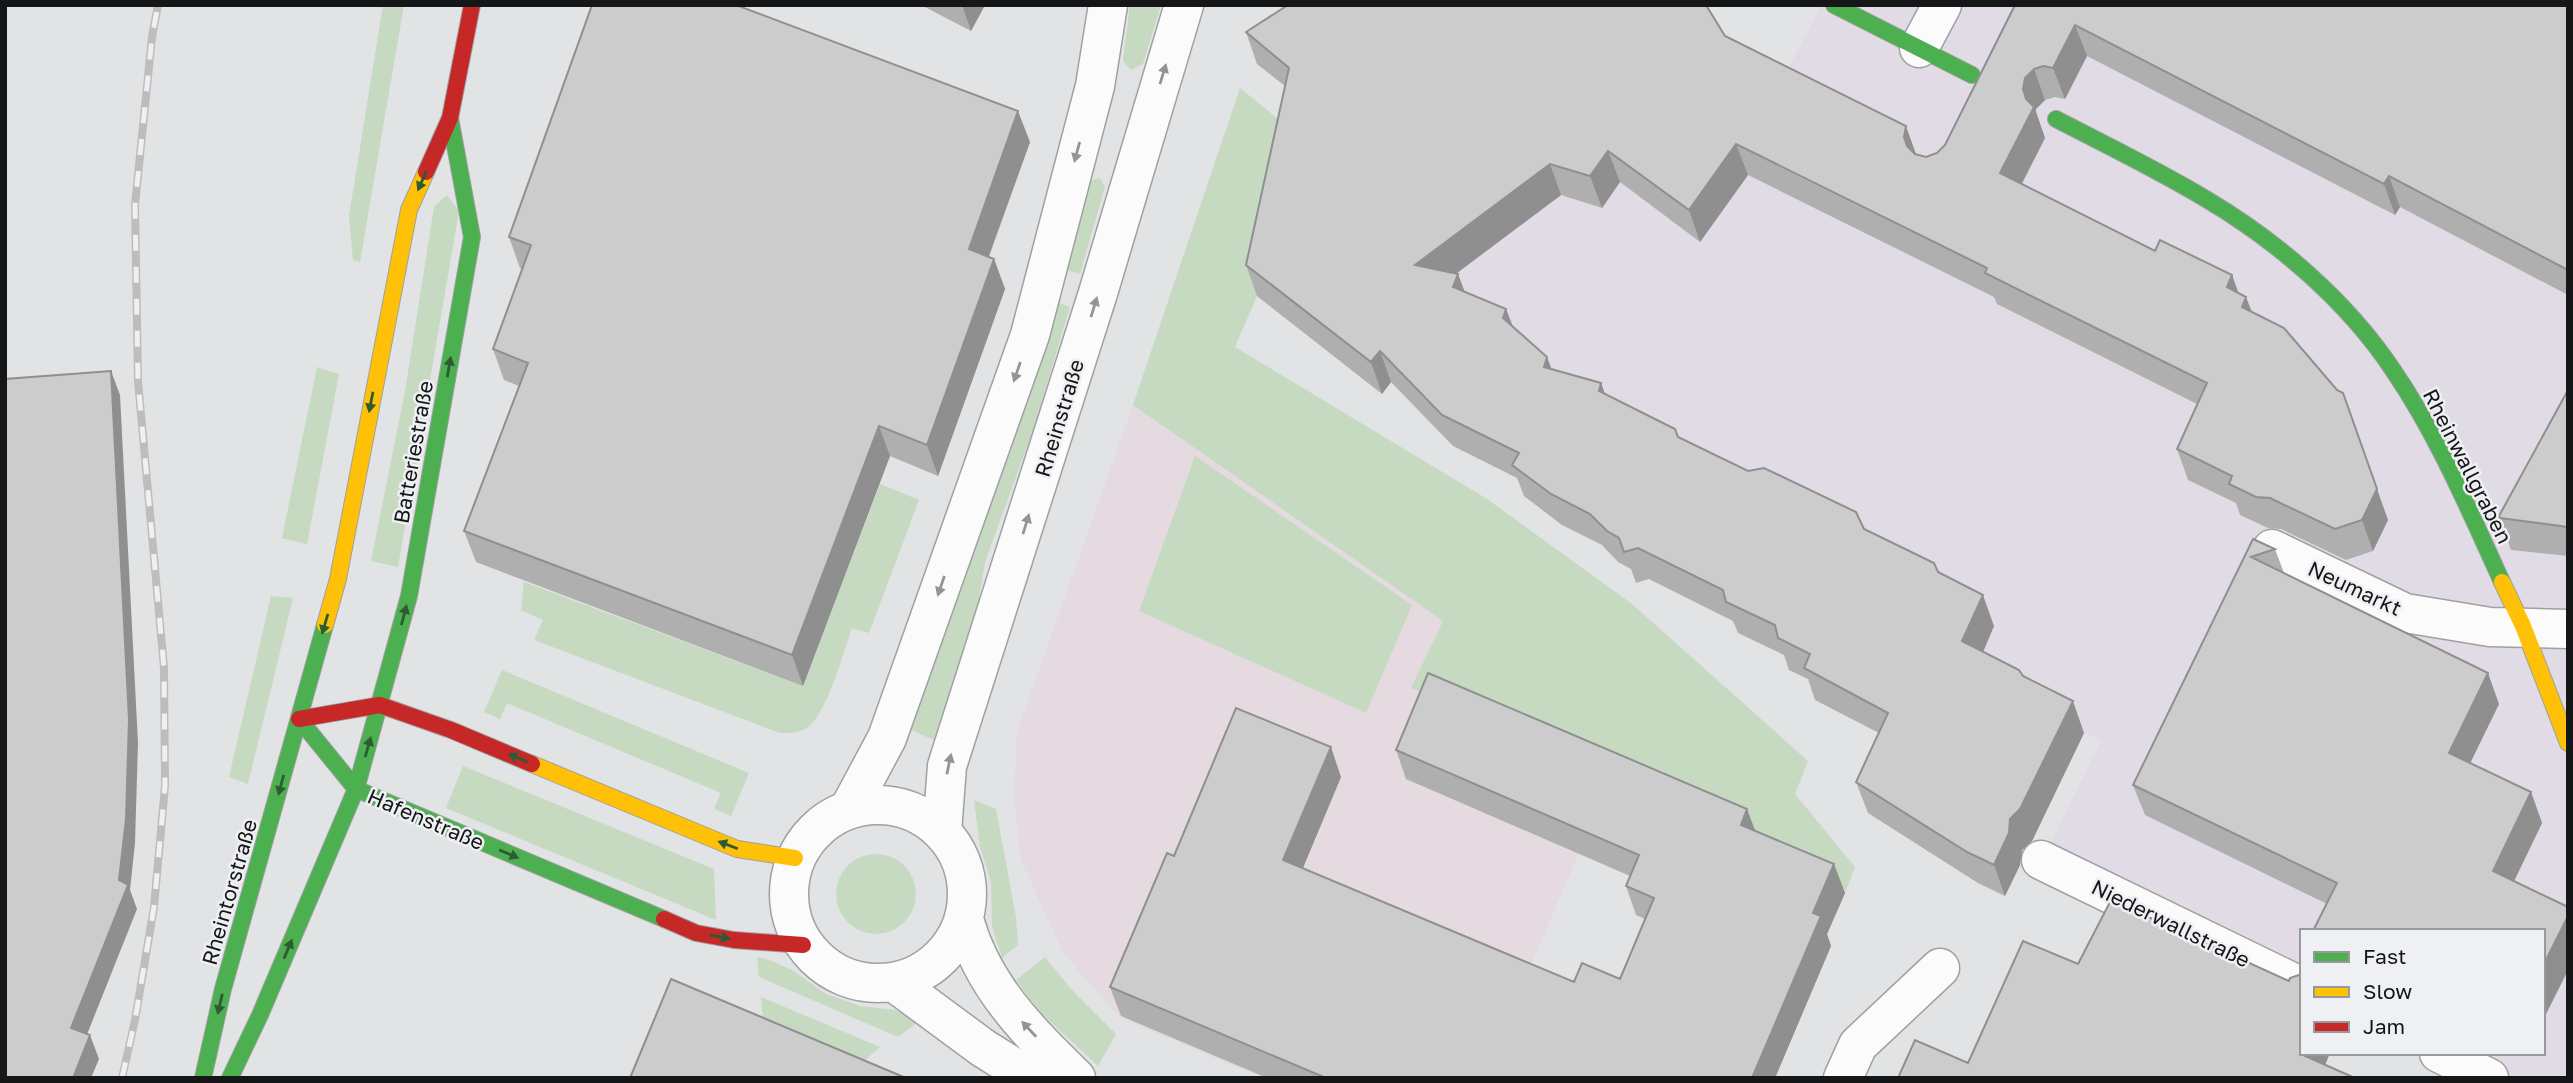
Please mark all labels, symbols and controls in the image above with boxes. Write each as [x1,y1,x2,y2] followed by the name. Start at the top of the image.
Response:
[1158,63,1169,84] one-way arrow
[1072,142,1082,163] one-way arrow
[416,170,427,191] one-way arrow
[1089,296,1099,317] one-way arrow
[444,356,455,378] one-way arrow
[1029,356,1089,480] street label: Rheinstraße
[1011,361,1022,382] one-way arrow
[388,379,438,525] street label: Batteriestraße
[2418,384,2518,548] street label: Rheinwallgraben
[366,391,377,413] one-way arrow
[1021,513,1031,534] one-way arrow
[2304,555,2406,621] street label: Neumarkt
[935,576,946,597] one-way arrow
[399,604,410,626] one-way arrow
[319,613,330,635] one-way arrow
[363,736,374,758] one-way arrow
[508,752,529,763] one-way arrow
[944,753,955,775] one-way arrow
[275,774,286,796] one-way arrow
[364,783,488,855] street label: Hafenstraße
[196,816,262,968] street label: Rheintorstraße
[718,840,739,851] one-way arrow
[499,848,519,860] one-way arrow
[2088,873,2254,973] street label: Niederwallstraße
[2300,929,2545,1055] legend
[709,932,731,943] one-way arrow
[283,938,294,959] one-way arrow
[2363,943,2406,969] text: Fast
[2363,978,2412,1004] text: Slow
[214,993,225,1015] one-way arrow
[2363,1013,2405,1039] text: Jam
[1021,1021,1037,1038] one-way arrow

